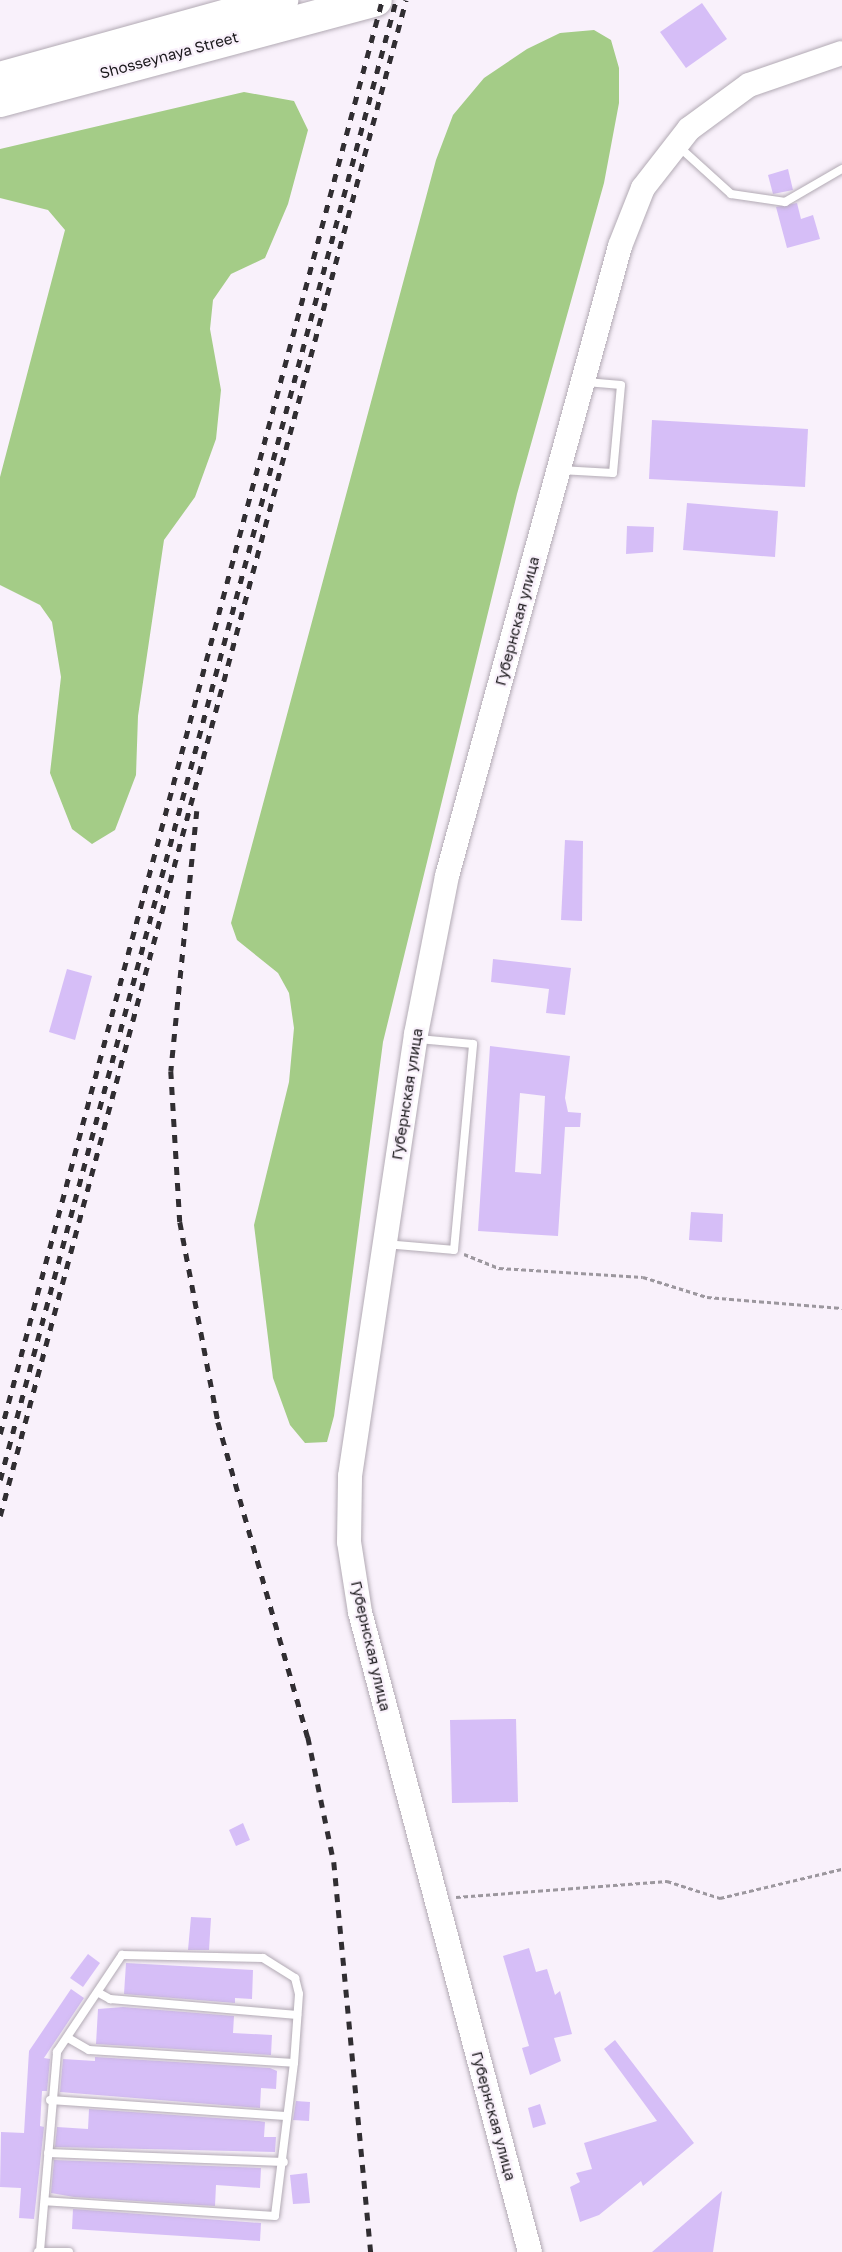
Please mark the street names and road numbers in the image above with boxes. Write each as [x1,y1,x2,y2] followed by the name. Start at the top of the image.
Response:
[98,28,240,82] street label: Shosseynaya Street
[491,554,543,688] street label: Губернская улица
[388,1027,426,1161] street label: Губернская улица
[347,1579,395,1713] street label: Губернская улица
[468,2049,520,2183] street label: Губернская улица

